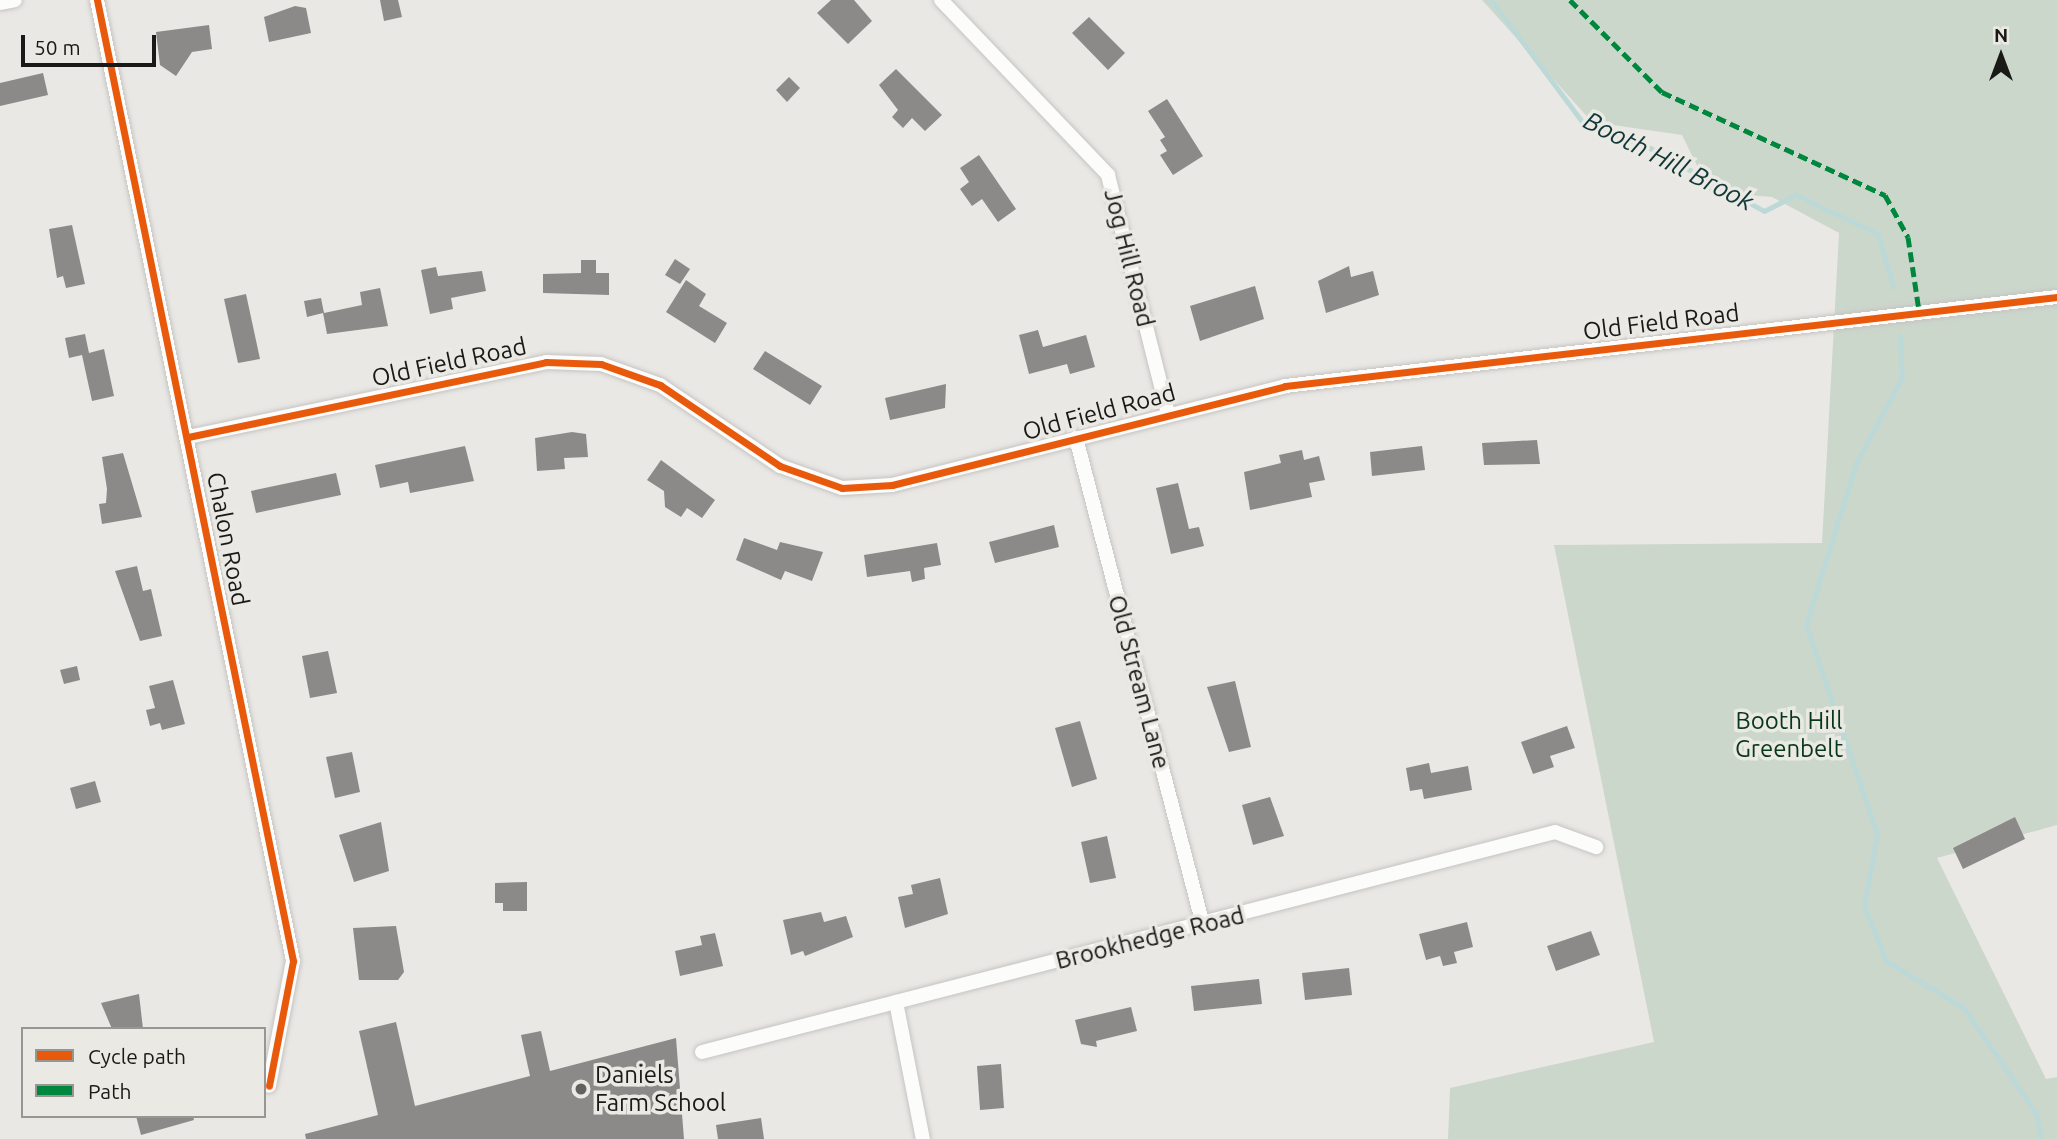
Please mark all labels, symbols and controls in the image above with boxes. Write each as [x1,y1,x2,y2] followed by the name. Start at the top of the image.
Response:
[24,21,159,65] scale bar
[1966,21,2036,91] north arrow
[1994,24,2008,46] text: N
[34,35,81,59] text: 50 m
[1579,105,1759,217] water label: Booth Hill Brook
[1098,186,1160,330] street label: Jog Hill Road
[1581,298,1741,346] street label: Old Field Road
[369,332,529,392] street label: Old Field Road
[1019,378,1179,446] street label: Old Field Road
[201,470,255,608] street label: Chalon Road
[1102,592,1176,772] street label: Old Stream Lane
[1735,707,1843,763] park label: Booth Hill Greenbelt
[1053,901,1247,975] street label: Brookhedge Road
[21,1027,266,1118] legend
[88,1044,186,1068] text: Cycle path
[595,1061,726,1117] place label: Daniels Farm School
[88,1079,131,1103] text: Path
[573,1081,589,1097] marker: Daniels Farm School

